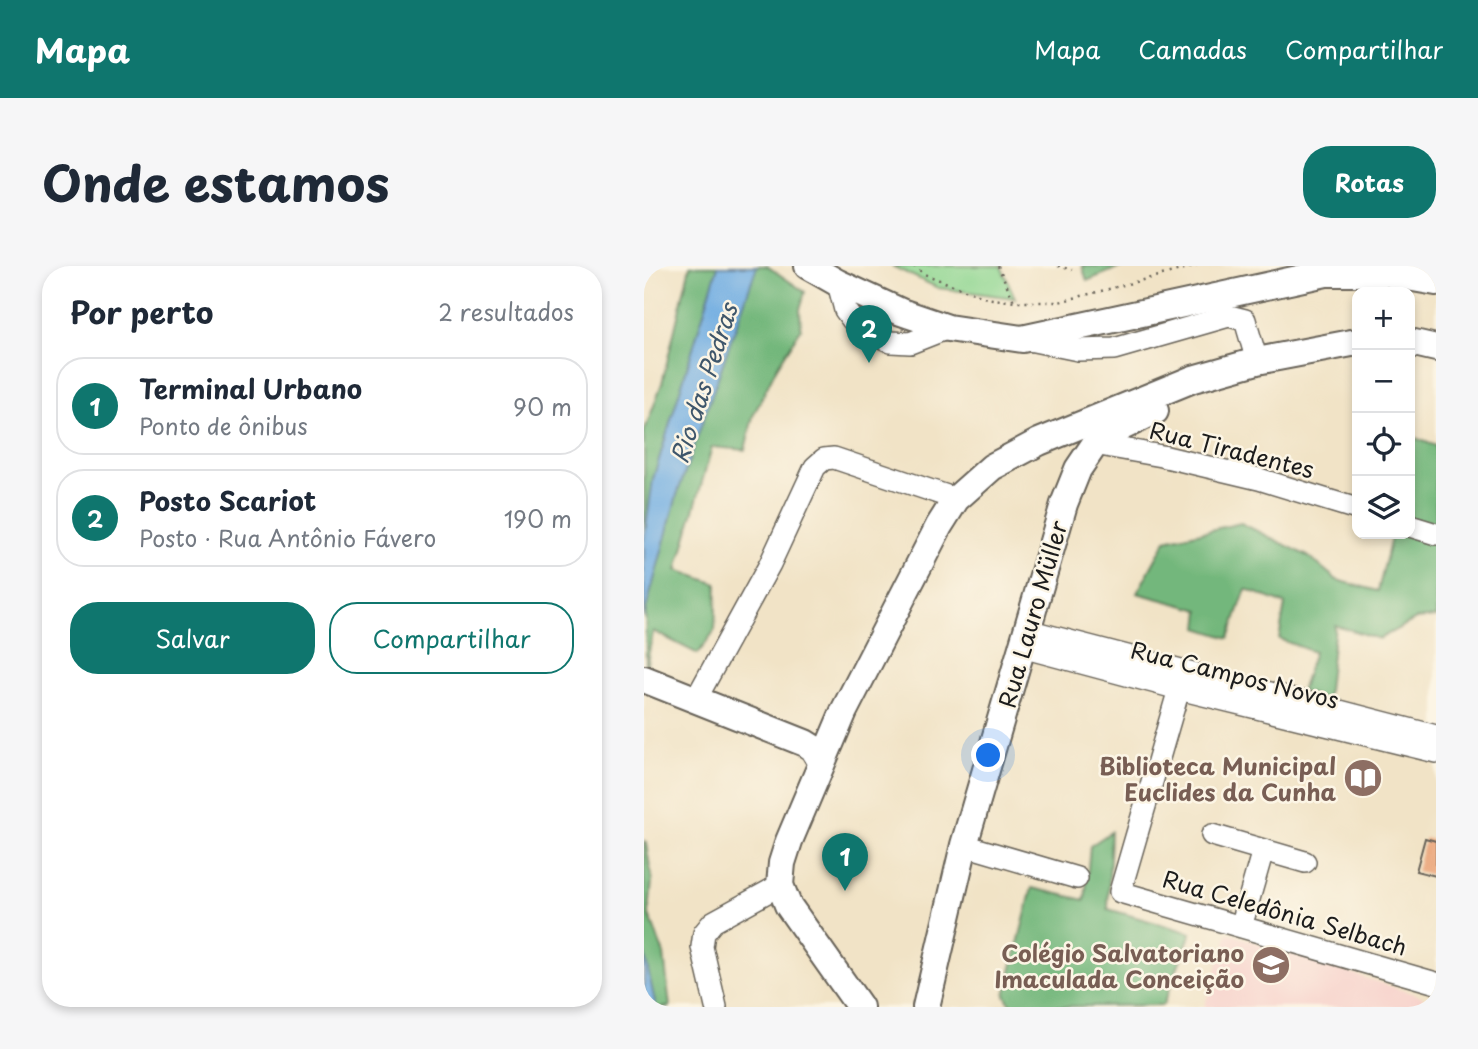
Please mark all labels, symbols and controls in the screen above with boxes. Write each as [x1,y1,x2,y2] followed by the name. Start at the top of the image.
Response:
[35,24,130,74] text: Mapa
[1034,31,1100,67] text: Mapa
[1138,31,1247,67] text: Camadas
[1285,31,1443,67] text: Compartilhar
[42,145,389,219] text: Onde estamos
[1303,146,1436,218] button: Rotas
[1352,287,1415,539] map controls
[1352,287,1415,350] button: +
[70,289,213,334] text: Por perto
[438,294,574,329] text: 2 resultados
[660,297,746,467] water label: Rio das Pedras
[846,305,892,363] pin: 2
[1352,350,1415,413] button: −
[139,369,362,408] text: Terminal Urbano
[90,389,101,424] text: 1
[513,389,572,424] text: 90 m
[139,408,308,443] text: Ponto de ônibus
[1146,412,1318,486] street label: Rua Tiradentes
[1352,413,1415,476] button: locate
[1352,476,1415,539] button: layers
[139,481,316,520] text: Posto Scariot
[87,501,103,536] text: 2
[504,501,572,536] text: 190 m
[989,516,1076,712] street label: Rua Lauro Müller
[139,520,436,555] text: Posto · Rua Antônio Fávero
[70,602,315,674] button: Salvar
[329,602,574,674] button: Compartilhar
[1127,631,1343,717] street label: Rua Campos Novos
[971,738,1005,772] your location
[1099,748,1336,809] place label: Biblioteca Municipal Euclides da Cunha
[1342,757,1384,799] library icon: Biblioteca Municipal Euclides da Cunha
[822,833,868,891] pin: 1
[1159,860,1411,964] street label: Rua Celedônia Selbach
[994,935,1244,996] place label: Colégio Salvatoriano Imaculada Conceição
[1250,944,1292,986] school or university icon: Colégio Salvatoriano Imaculada Conceição

